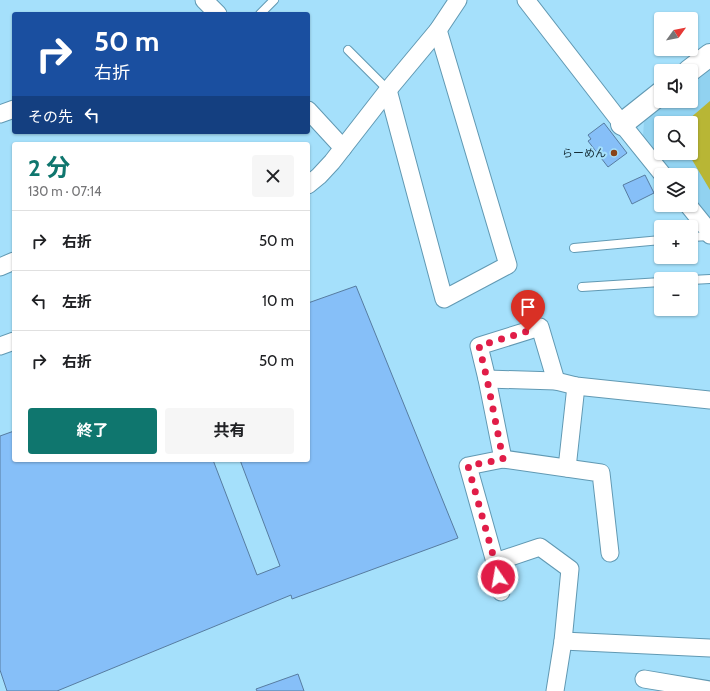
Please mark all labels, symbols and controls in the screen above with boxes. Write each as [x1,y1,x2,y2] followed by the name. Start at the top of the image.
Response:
[654,12,698,56] north arrow
[654,12,698,316] map controls
[94,24,159,58] text: 50 m
[28,28,80,80] icon: right
[94,62,130,84] text: 右折
[654,64,698,108] button: sound
[81,104,103,126] icon: left
[28,108,73,126] text: その先
[654,116,698,160] button: search
[562,146,606,160] place label: らーめん
[609,148,619,158] marker: らーめん
[28,153,70,182] text: 2 分
[252,155,294,197] button: close
[654,168,698,212] button: layers
[28,183,102,199] text: 130 m · 07:14
[654,220,698,264] button: +
[28,230,50,252] icon: right
[259,232,294,250] text: 50 m
[62,233,92,251] text: 右折
[654,272,698,316] button: −
[28,290,50,312] icon: left
[511,290,545,331] pin
[262,292,294,310] text: 10 m
[62,293,92,311] text: 左折
[517,296,539,318] icon: arrive
[28,350,50,372] icon: right
[259,352,294,370] text: 50 m
[62,353,92,371] text: 右折
[28,408,157,454] button: 終了
[165,408,294,454] button: 共有
[477,556,519,598] position arrow

